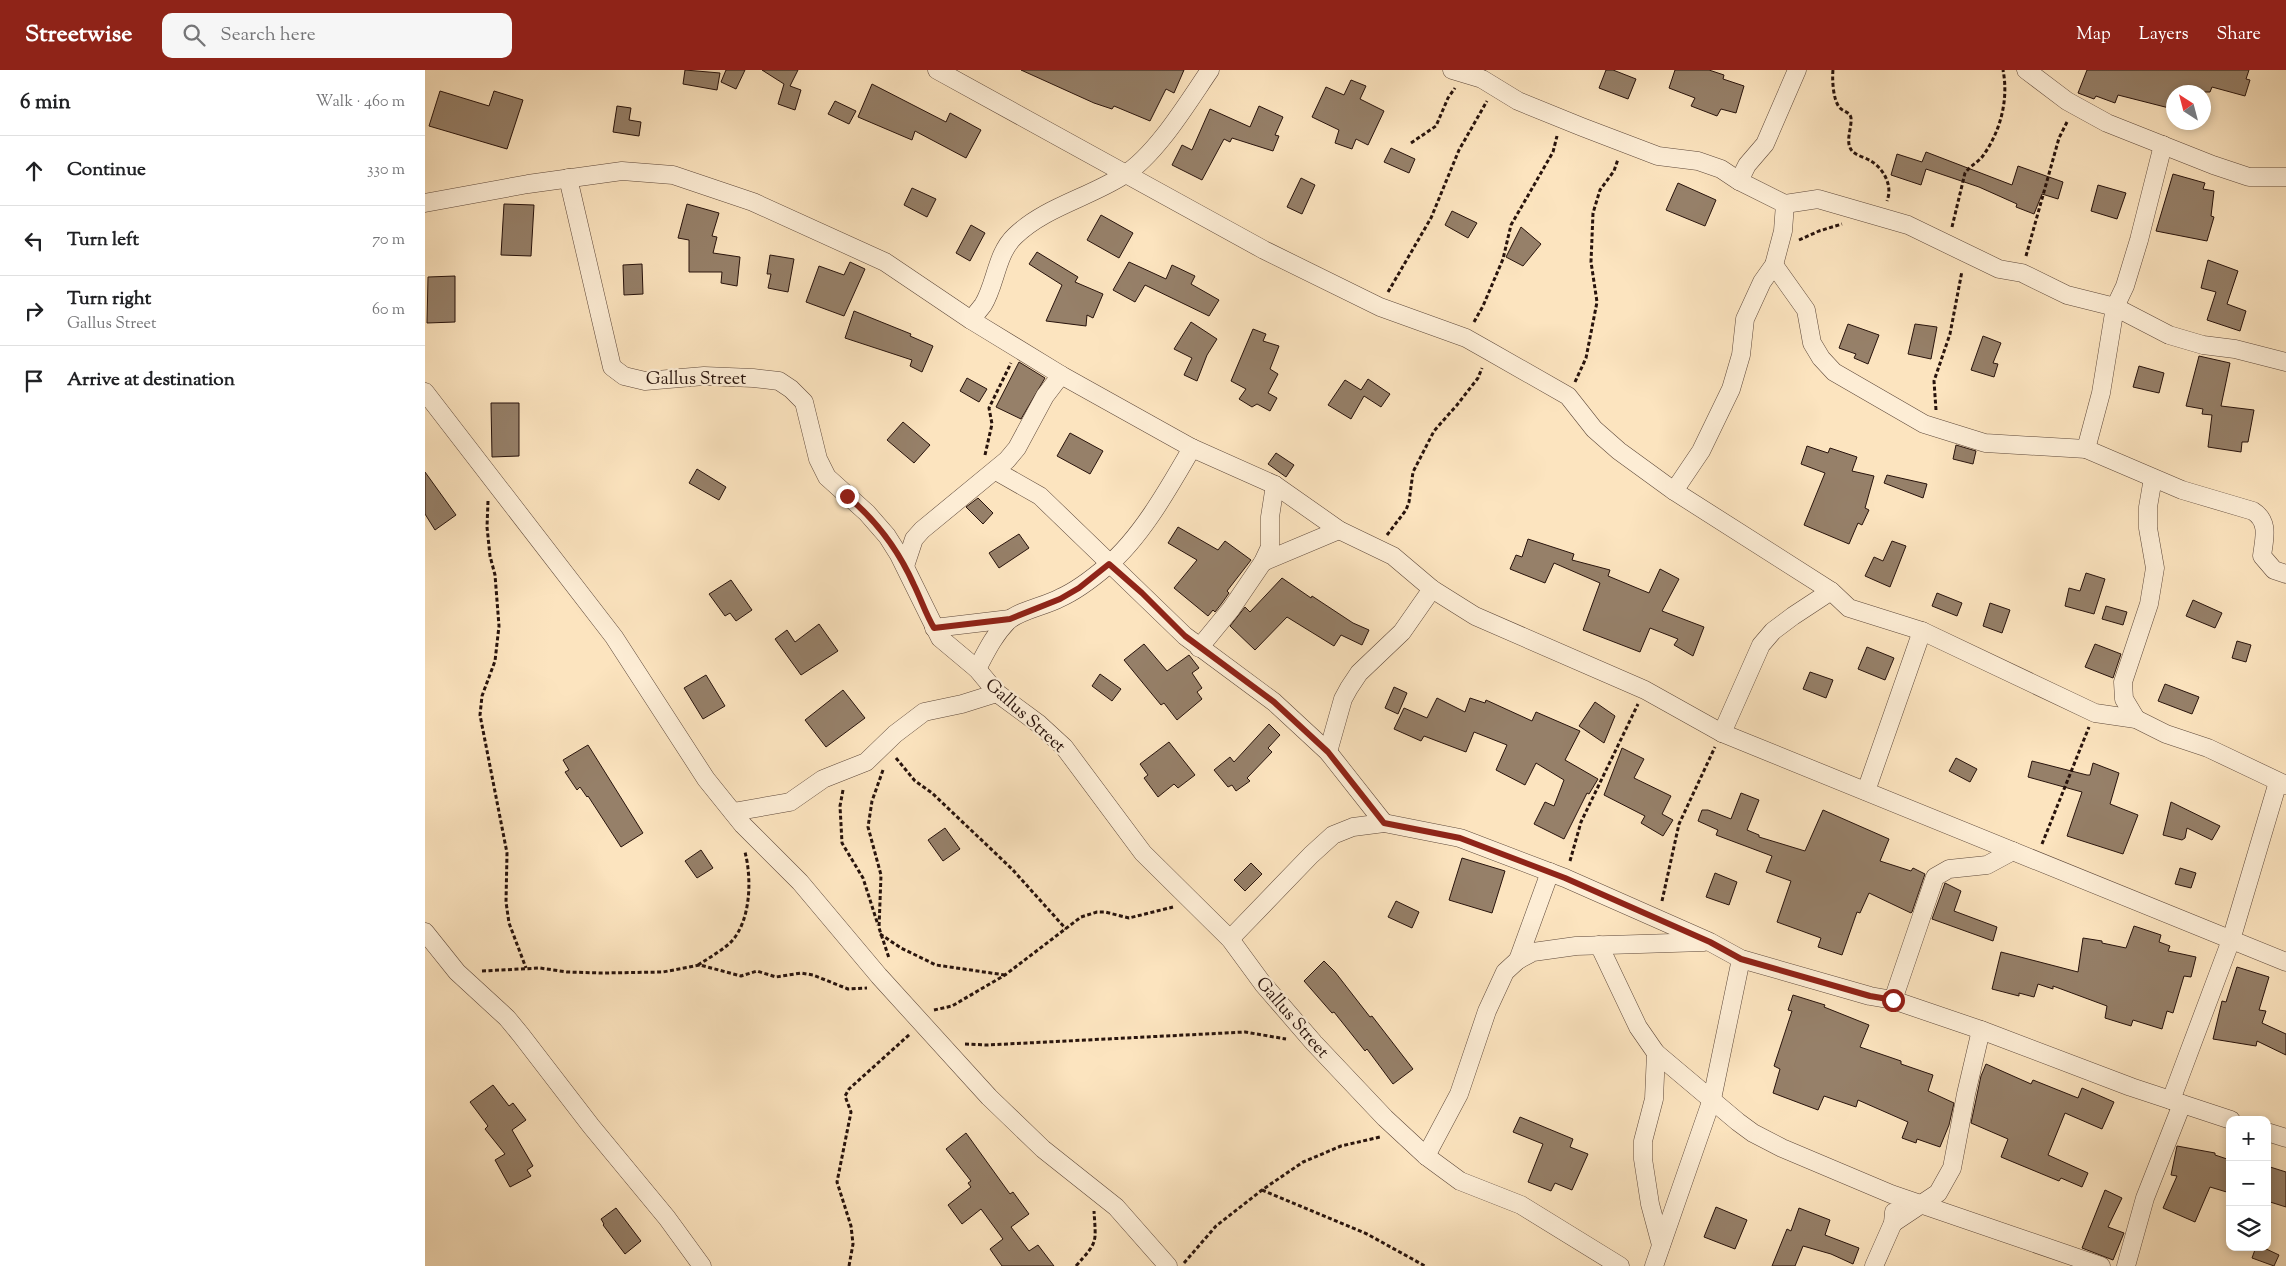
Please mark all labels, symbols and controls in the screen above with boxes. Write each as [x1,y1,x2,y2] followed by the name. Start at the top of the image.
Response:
[162,13,512,58] search box
[25,18,132,52] text: Streetwise
[180,21,208,49] icon: search
[220,22,316,49] text: Search here
[2076,22,2111,48] text: Map
[2139,22,2189,48] text: Layers
[2217,22,2261,48] text: Share
[2166,85,2211,130] north arrow
[20,88,71,118] text: 6 min
[316,91,405,114] text: Walk · 460 m
[20,157,48,185] icon: ahead
[67,157,146,184] text: Continue
[367,159,405,182] text: 330 m
[20,227,48,255] icon: left
[67,227,139,254] text: Turn left
[372,229,405,252] text: 70 m
[67,286,151,313] text: Turn right
[20,297,48,325] icon: right
[372,299,405,322] text: 60 m
[67,313,156,336] text: Gallus Street
[20,367,48,395] icon: arrive
[67,367,235,394] text: Arrive at destination
[646,367,746,393] street label: Gallus Street
[836,485,859,508] route end
[979,673,1071,760] street label: Gallus Street
[1249,972,1334,1065] street label: Gallus Street
[1882,989,1905,1012] route start
[2226,1116,2271,1251] map controls
[2226,1116,2271,1161] button: +
[2226,1161,2271,1206] button: −
[2226,1206,2271,1251] button: layers

